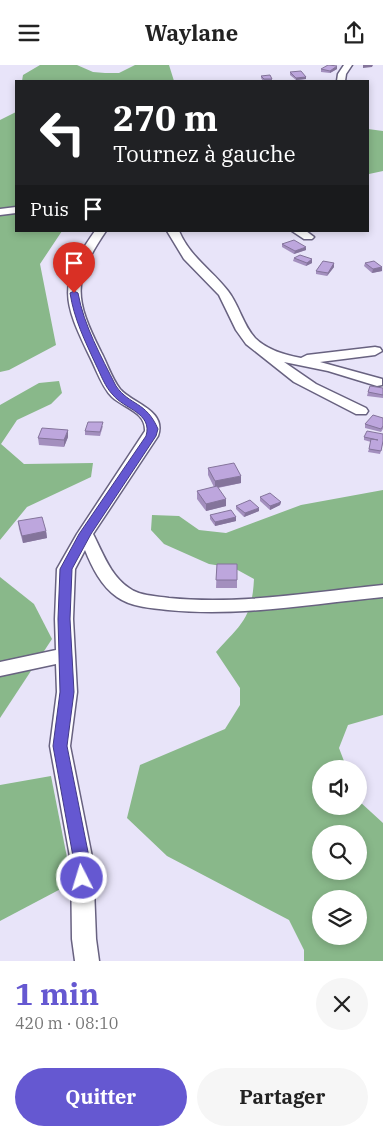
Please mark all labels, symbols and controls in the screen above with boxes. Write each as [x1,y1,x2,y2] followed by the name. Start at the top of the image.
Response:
[145,18,238,47] text: Waylane
[15,19,43,47] icon: menu
[340,19,368,47] icon: share
[113,95,218,141] text: 270 m
[30,100,95,165] icon: left
[113,139,296,168] text: Tournez à gauche
[79,195,107,223] icon: arrive
[30,197,69,221] text: Puis
[53,242,95,293] pin
[60,249,88,277] icon: arrive
[312,760,367,945] map controls
[312,760,367,815] button: sound
[312,825,367,880] button: search
[55,851,107,903] position arrow
[312,890,367,945] button: layers
[15,974,99,1013] text: 1 min
[316,978,368,1030] button: close
[15,1013,118,1033] text: 420 m · 08:10
[15,1068,187,1126] button: Quitter
[197,1068,368,1126] button: Partager

